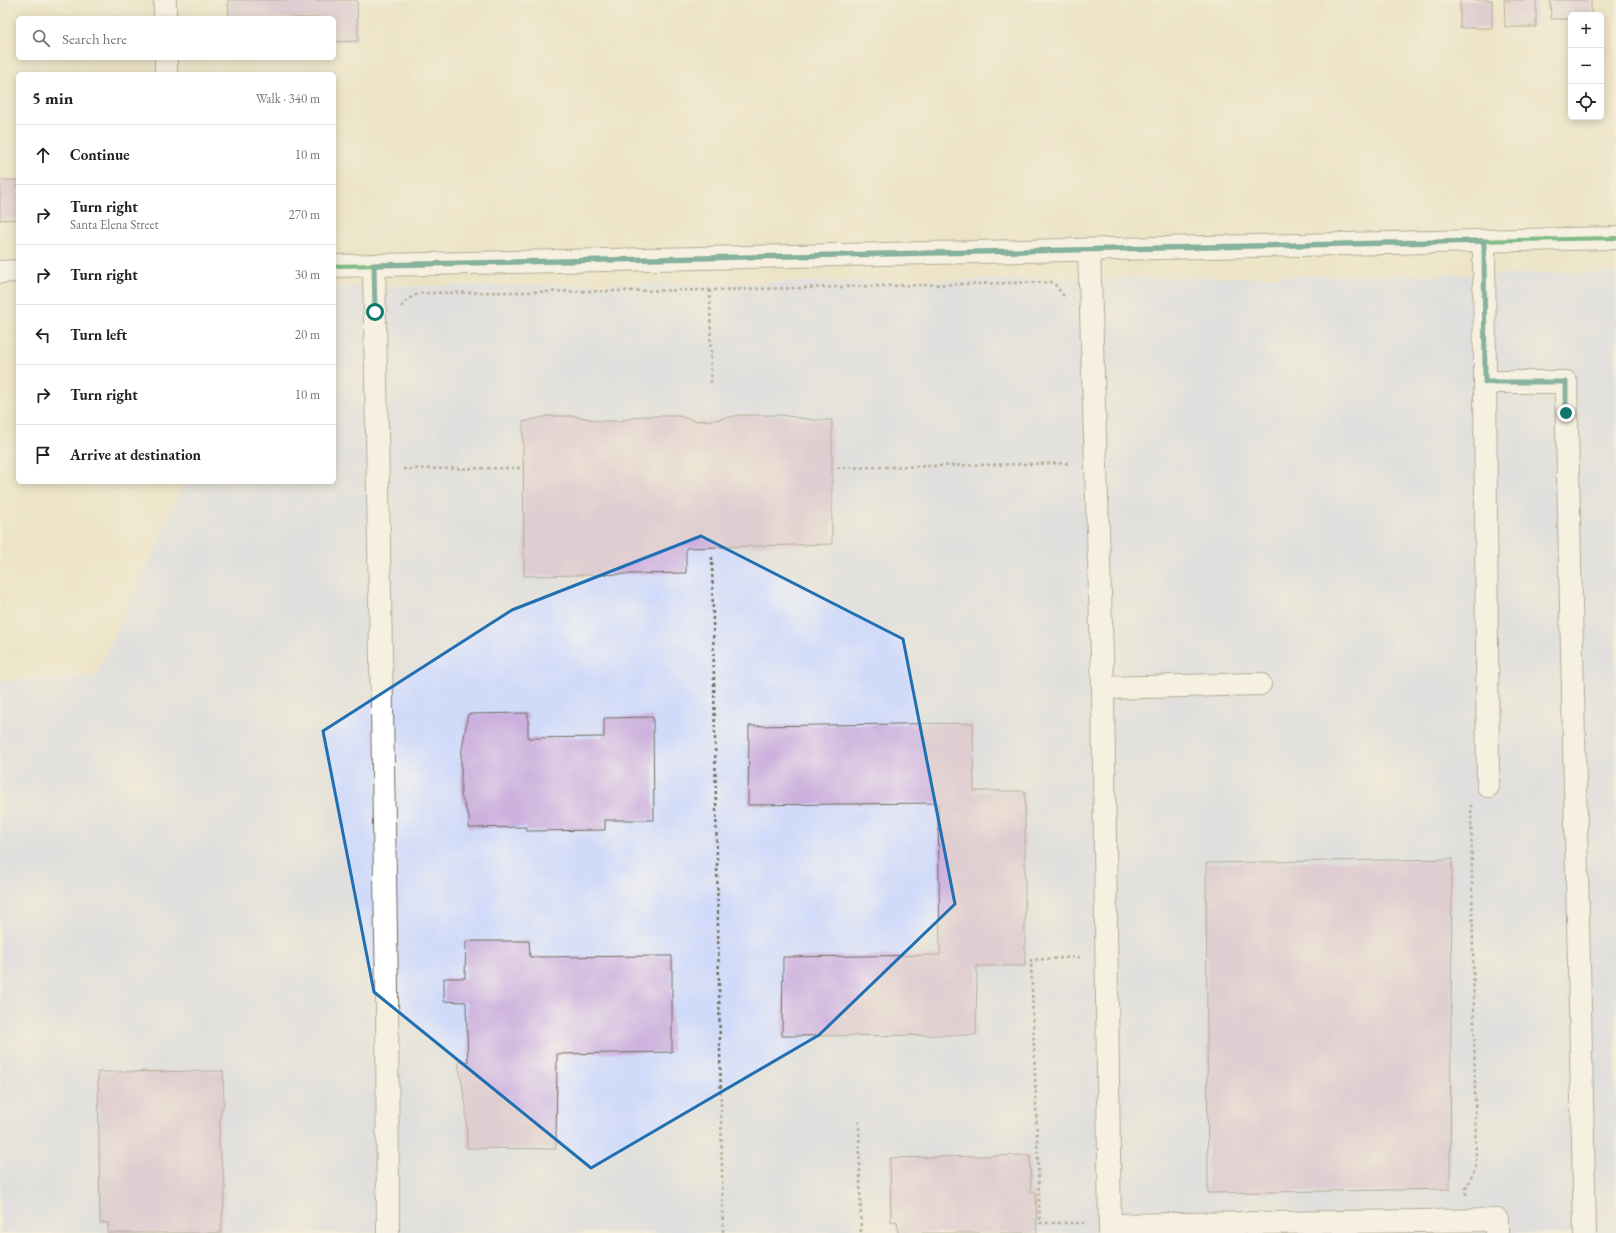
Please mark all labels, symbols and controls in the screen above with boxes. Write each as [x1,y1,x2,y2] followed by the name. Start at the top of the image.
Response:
[1568,12,1604,120] map controls
[1568,12,1604,48] button: +
[16,16,336,60] search box
[30,27,52,49] icon: search
[62,29,127,48] text: Search here
[1568,48,1604,84] button: −
[1568,84,1604,120] button: locate
[32,87,73,109] text: 5 min
[256,90,320,107] text: Walk · 340 m
[32,144,54,166] icon: ahead
[70,145,130,164] text: Continue
[295,146,320,163] text: 10 m
[70,197,138,216] text: Turn right
[32,204,54,226] icon: right
[289,206,320,223] text: 270 m
[70,216,159,233] text: Santa Elena Street
[32,264,54,286] icon: right
[70,265,138,284] text: Turn right
[295,266,320,283] text: 30 m
[366,303,384,321] route start
[32,324,54,346] icon: left
[70,325,127,344] text: Turn left
[295,326,320,343] text: 20 m
[32,384,54,406] icon: right
[70,385,138,404] text: Turn right
[295,386,320,403] text: 10 m
[1557,404,1575,422] route end
[32,444,54,466] icon: arrive
[70,445,201,464] text: Arrive at destination

